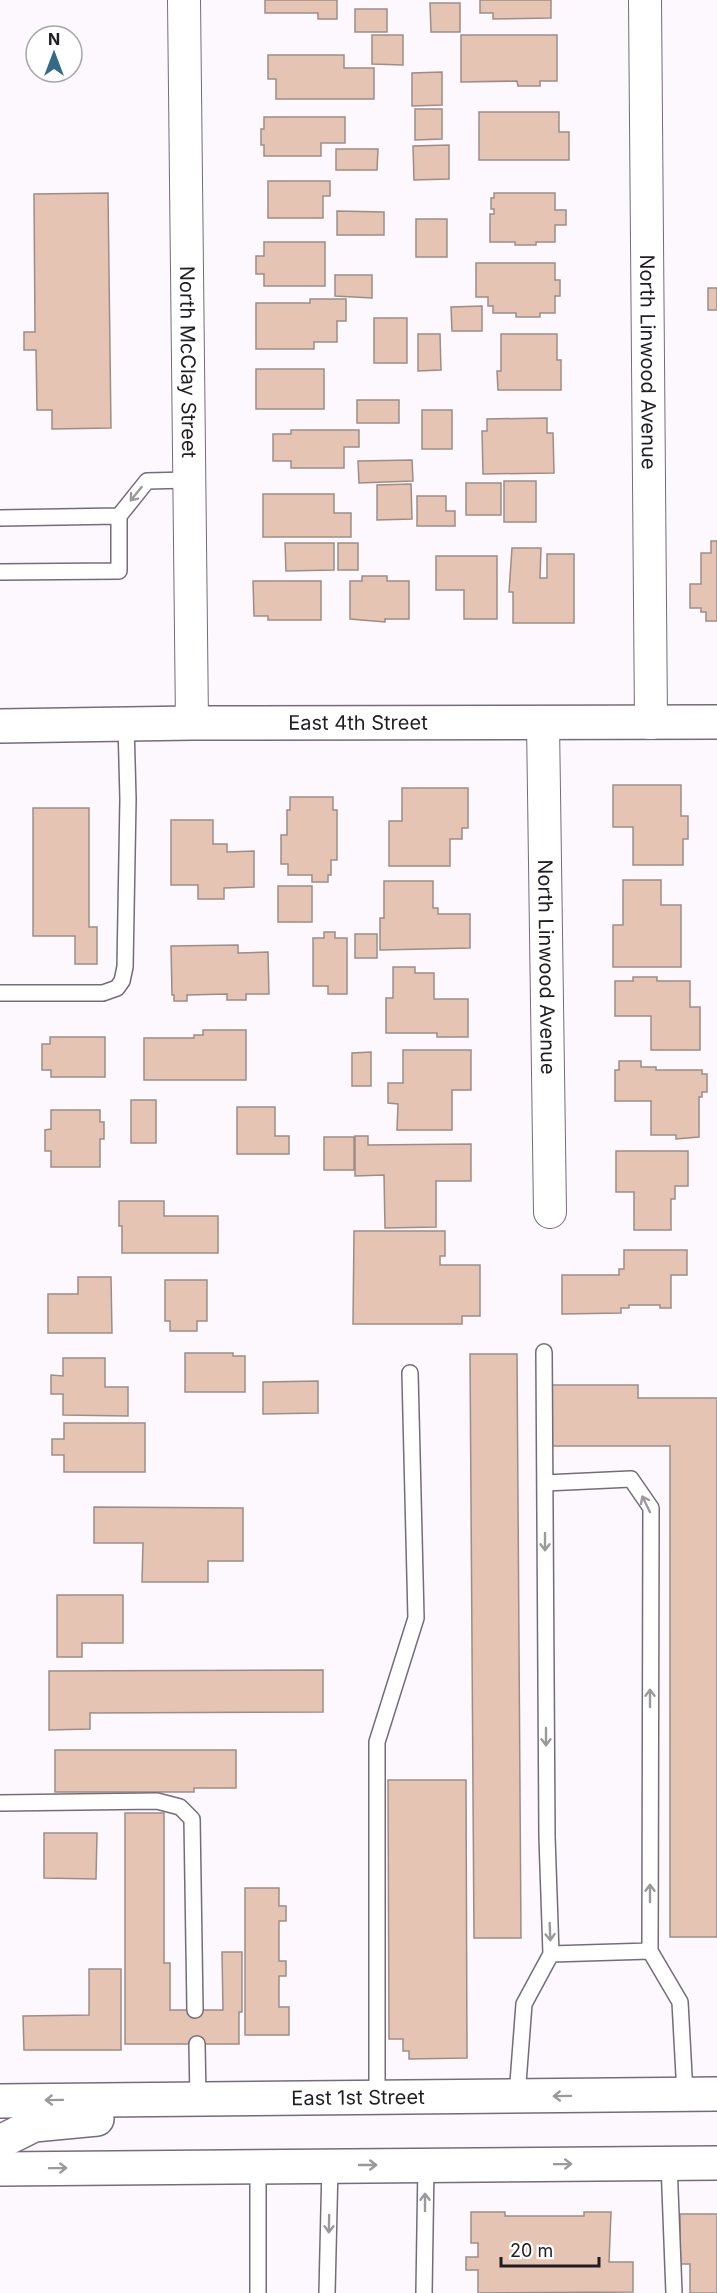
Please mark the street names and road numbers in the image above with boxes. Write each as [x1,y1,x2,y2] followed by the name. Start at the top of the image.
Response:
[635,254,661,470] street label: North Linwood Avenue
[175,266,201,459] street label: North McClay Street
[288,711,428,735] street label: East 4th Street
[533,859,560,1075] street label: North Linwood Avenue
[291,2085,425,2110] street label: East 1st Street

